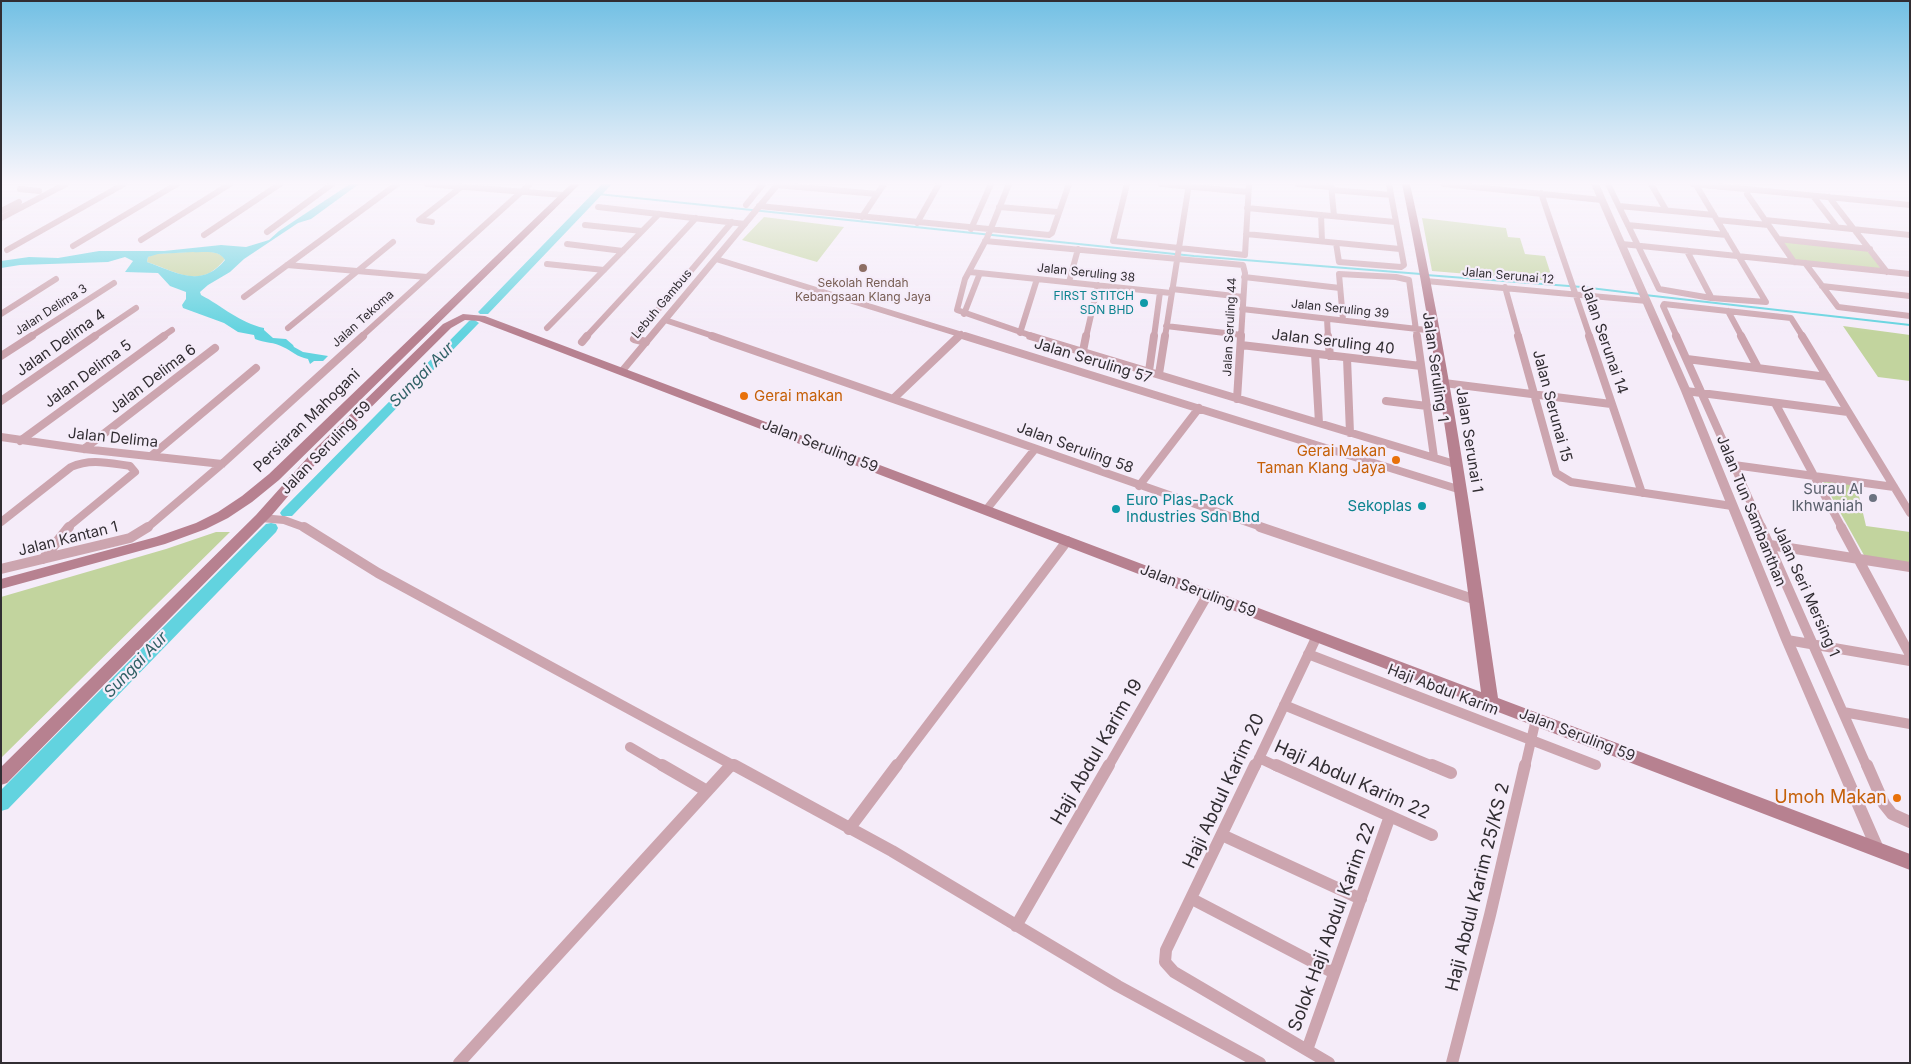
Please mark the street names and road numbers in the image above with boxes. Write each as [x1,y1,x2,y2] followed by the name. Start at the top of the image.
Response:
[1036,261,1136,285] street label: Jalan Seruling 38
[1461,265,1555,287] street label: Jalan Serunai 12
[629,267,695,341] street label: Lebuh Gambus
[1220,277,1240,377] street label: Jalan Seruling 44
[12,281,90,339] street label: Jalan Delima 3
[1577,281,1631,397] street label: Jalan Serunai 14
[329,287,397,351] street label: Jalan Tekoma
[1290,297,1390,321] street label: Jalan Seruling 39
[13,306,109,380] street label: Jalan Delima 4
[1418,311,1452,423] street label: Jalan Seruling 1
[1271,326,1395,358] street label: Jalan Seruling 40
[1032,335,1154,387] street label: Jalan Seruling 57
[41,336,135,412] street label: Jalan Delima 5
[106,341,200,417] street label: Jalan Delima 6
[1528,348,1576,464] street label: Jalan Serunai 15
[250,366,364,476] street label: Persiaran Mahogani
[1452,386,1486,494] street label: Jalan Serunai 1
[277,398,375,498] street label: Jalan Seruling 59
[759,416,881,476] street label: Jalan Seruling 59
[1014,419,1136,477] street label: Jalan Seruling 58
[67,424,159,452] street label: Jalan Delima
[1712,433,1790,589] street label: Jalan Tun Sambanthan
[16,518,120,560] street label: Jalan Kantan 1
[1769,522,1843,660] street label: Jalan Seri Mersing 1
[1137,561,1259,621] street label: Jalan Seruling 59
[1385,661,1501,719] street label: Haji Abdul Karim
[1046,675,1148,829] street label: Haji Abdul Karim 19
[1516,705,1638,765] street label: Jalan Seruling 59
[1179,710,1269,872] street label: Haji Abdul Karim 20
[1271,736,1433,824] street label: Haji Abdul Karim 22
[1442,780,1514,994] street label: Haji Abdul Karim 25/KS 2
[1284,820,1380,1034] street label: Solok Haji Abdul Karim 22

